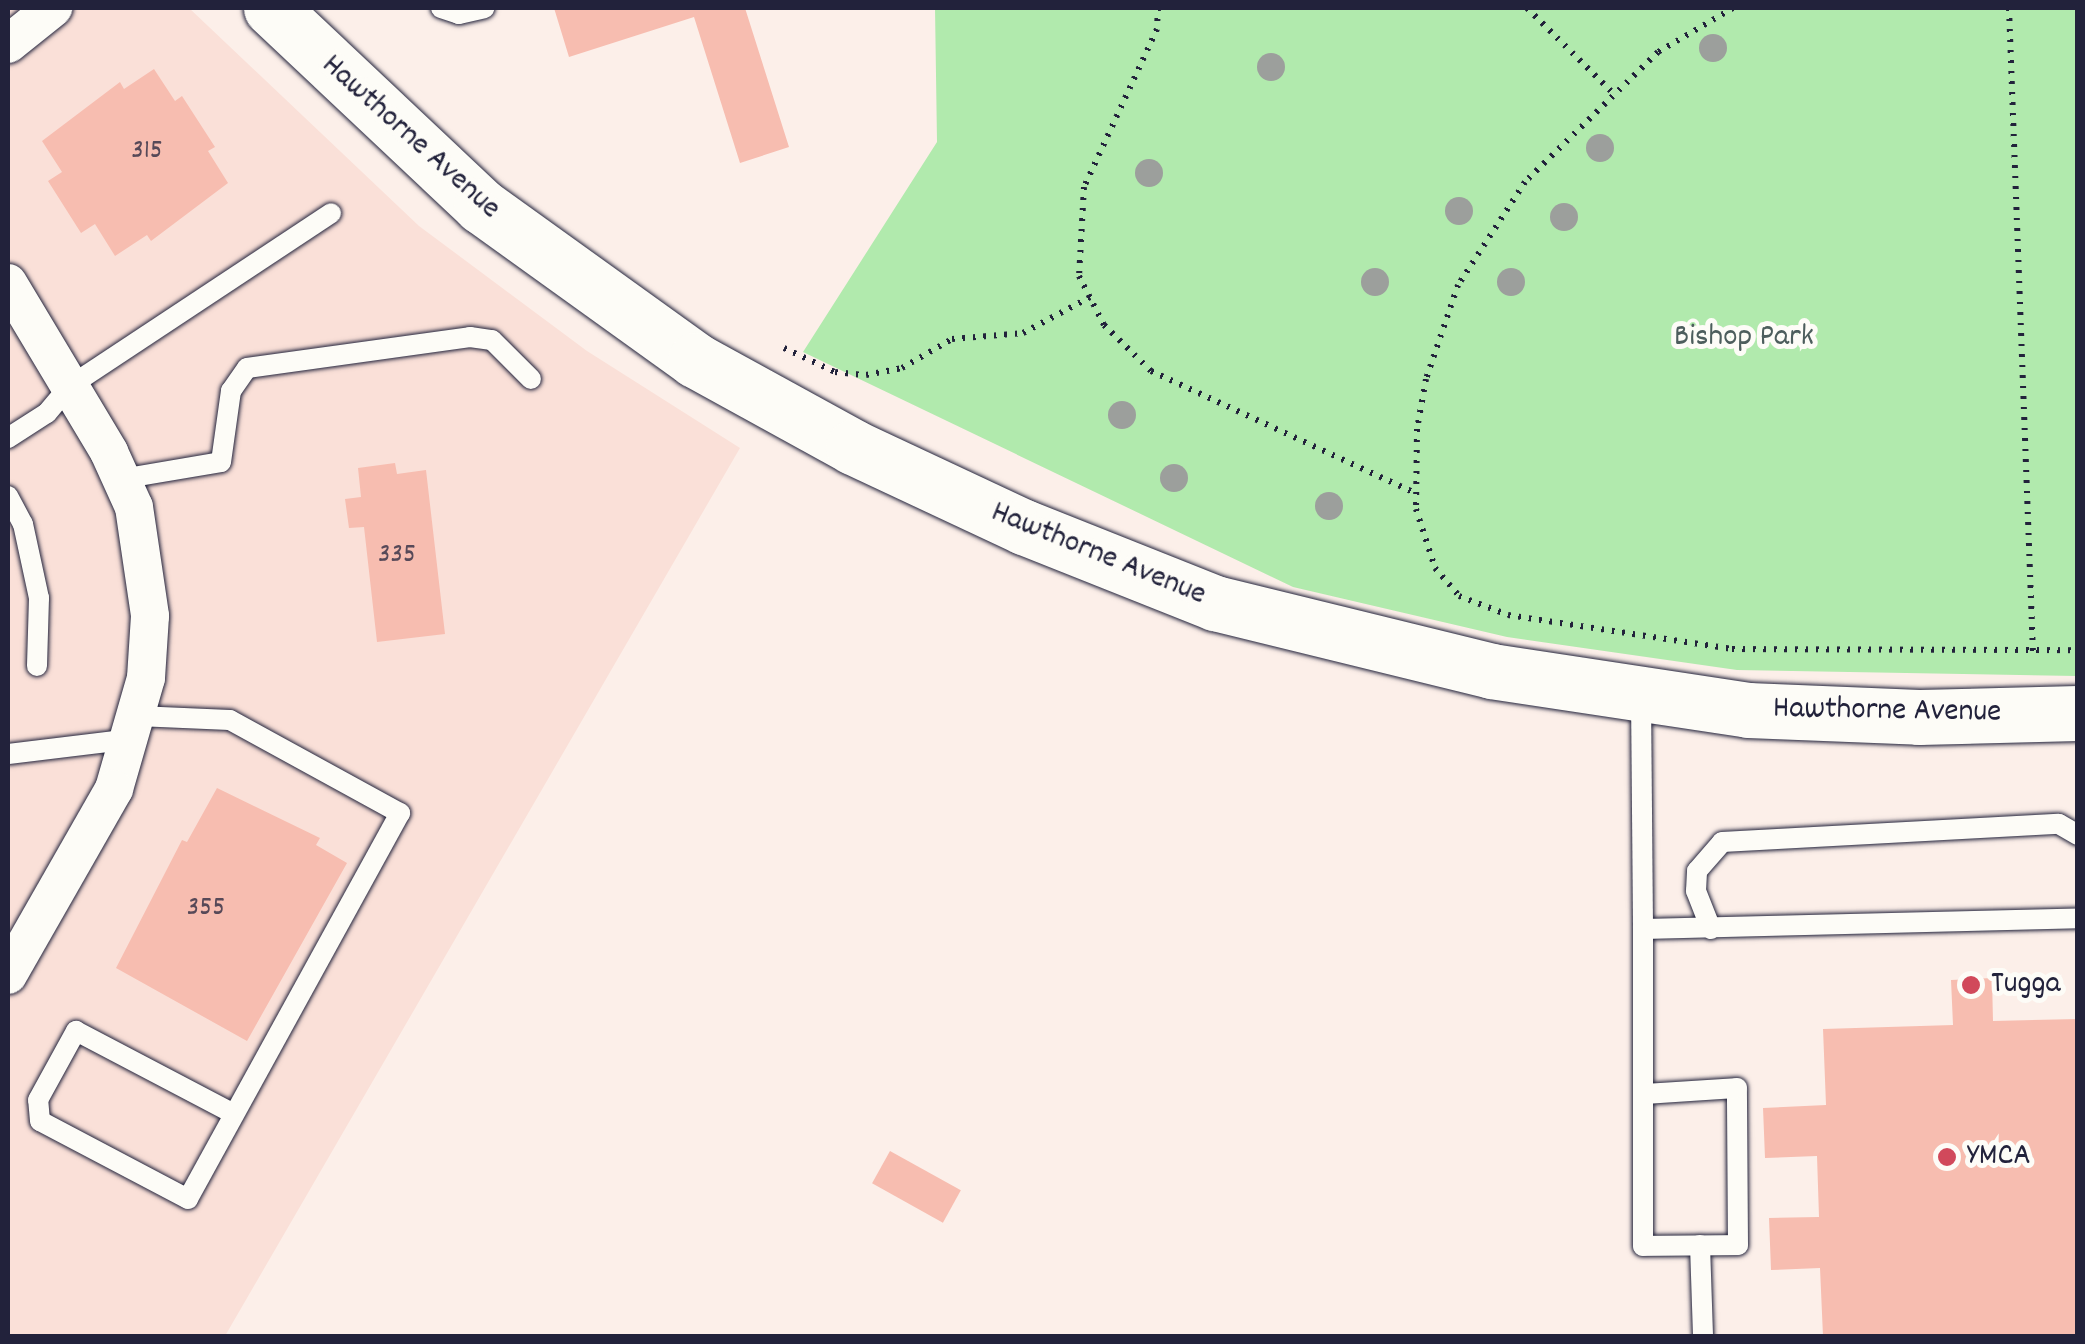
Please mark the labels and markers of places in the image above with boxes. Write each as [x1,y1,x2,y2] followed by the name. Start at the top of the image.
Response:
[1991,966,2061,1004] place label: Tugga
[1960,974,1982,996] marker: Tugga
[1967,1138,2031,1176] place label: YMCA
[1936,1146,1958,1168] marker: YMCA

